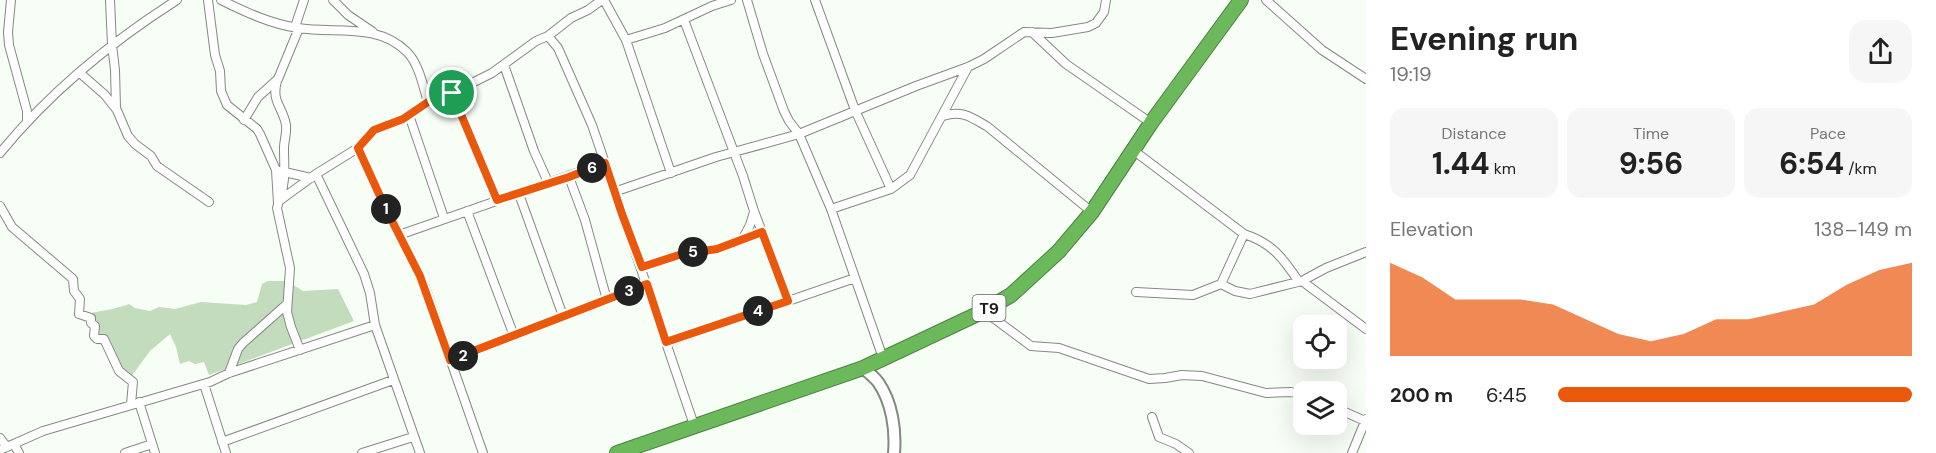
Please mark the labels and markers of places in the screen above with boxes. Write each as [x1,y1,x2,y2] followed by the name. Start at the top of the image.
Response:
[426,67,477,118] pin
[577,153,607,183] pin: 6
[371,194,401,224] pin: 1
[678,237,708,267] pin: 5
[614,276,644,306] pin: 3
[743,296,773,326] pin: 4
[448,341,478,371] pin: 2

